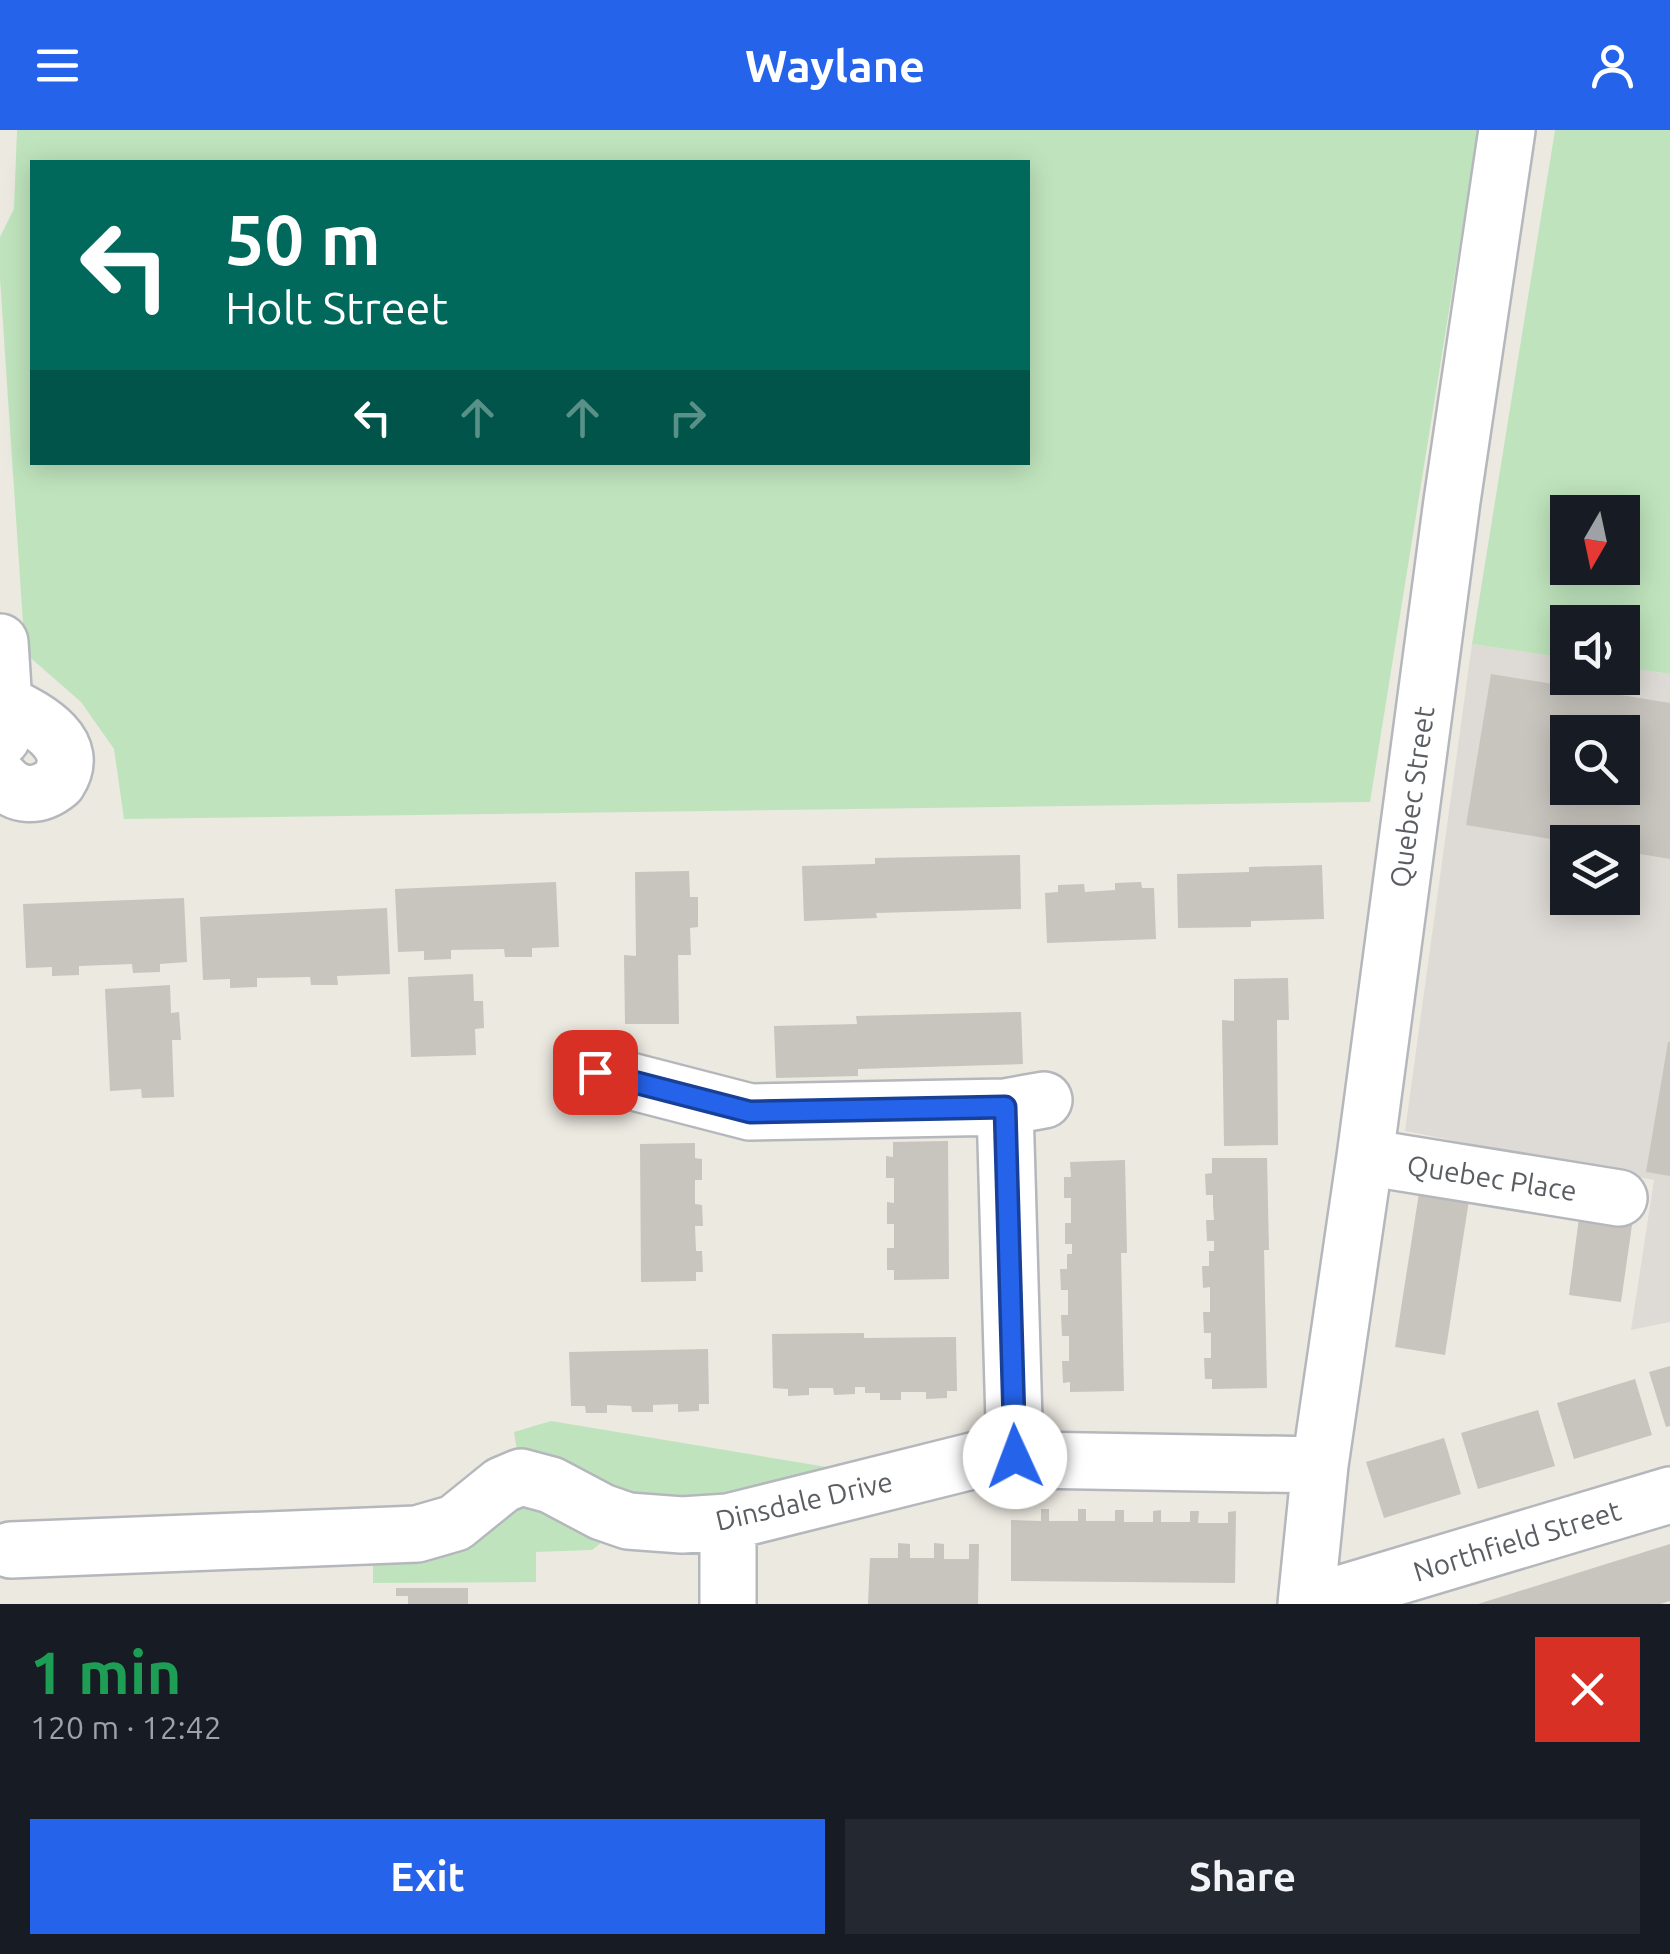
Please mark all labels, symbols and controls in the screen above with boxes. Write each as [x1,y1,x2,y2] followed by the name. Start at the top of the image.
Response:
[30,38,85,93] icon: menu
[1585,38,1640,93] icon: person
[745,40,925,91] text: Waylane
[60,200,190,330] icon: left
[225,200,381,278] text: 50 m
[225,282,448,333] text: Holt Street
[345,390,400,445] icon: left
[450,390,505,445] icon: ahead
[555,390,610,445] icon: ahead
[660,390,715,445] icon: right
[1550,495,1640,585] north arrow
[1550,495,1640,915] map controls
[1550,605,1640,695] button: sound
[1383,704,1440,890] street label: Quebec Street
[1550,715,1640,805] button: search
[1550,825,1640,915] button: layers
[553,1030,638,1115] pin
[568,1045,623,1100] icon: arrive
[1405,1149,1579,1206] street label: Quebec Place
[963,1405,1067,1509] position arrow
[712,1465,896,1536] street label: Dinsdale Drive
[1409,1494,1624,1587] street label: Northfield Street
[1535,1637,1640,1742] button: close
[30,1638,182,1705] text: 1 min
[30,1709,222,1745] text: 120 m · 12:42
[30,1819,825,1934] button: Exit
[845,1819,1640,1934] button: Share

